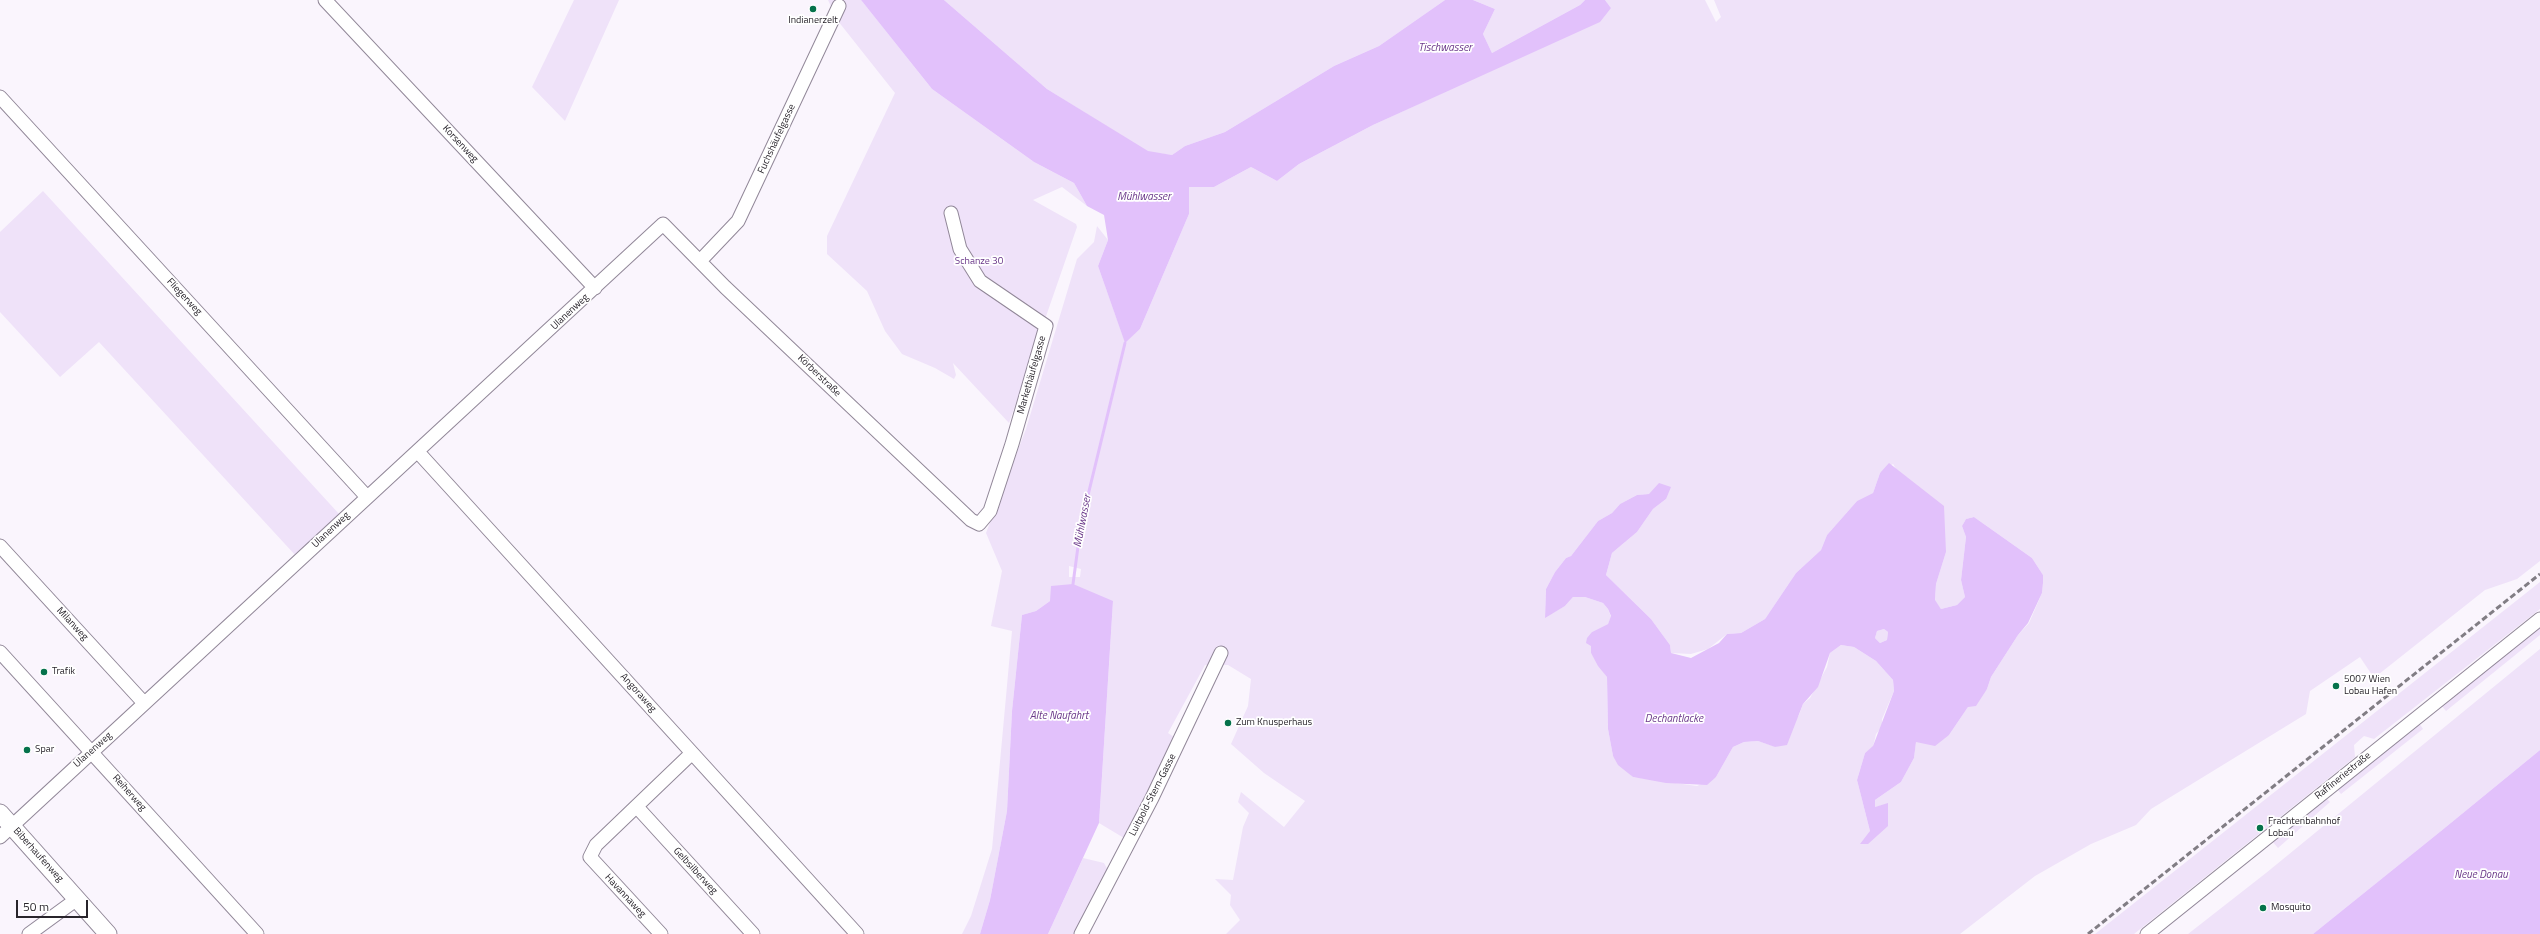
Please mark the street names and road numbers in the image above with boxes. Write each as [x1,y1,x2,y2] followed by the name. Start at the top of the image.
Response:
[756,102,798,176] street label: Fuchshäufelgasse
[440,123,480,165] street label: Korsenweg
[164,276,204,318] street label: Fliegerweg
[549,291,591,333] street label: Ulanenweg
[1015,334,1049,416] street label: Markethäufelgasse
[795,352,843,400] street label: Körberstraße
[310,509,352,551] street label: Ulanenweg
[54,605,90,643] street label: Milanweg
[617,671,659,715] street label: Angoraweg
[71,730,115,770] street label: Ulanenweg
[2313,750,2373,802] street label: Raffineriestraße
[1127,752,1179,838] street label: Luitpold-Stern-Gasse
[110,772,148,814] street label: Reiherweg
[10,825,66,885] street label: Biberhaufenweg
[670,845,720,897] street label: Gelbsilberweg
[602,872,648,920] street label: Havannaweg

